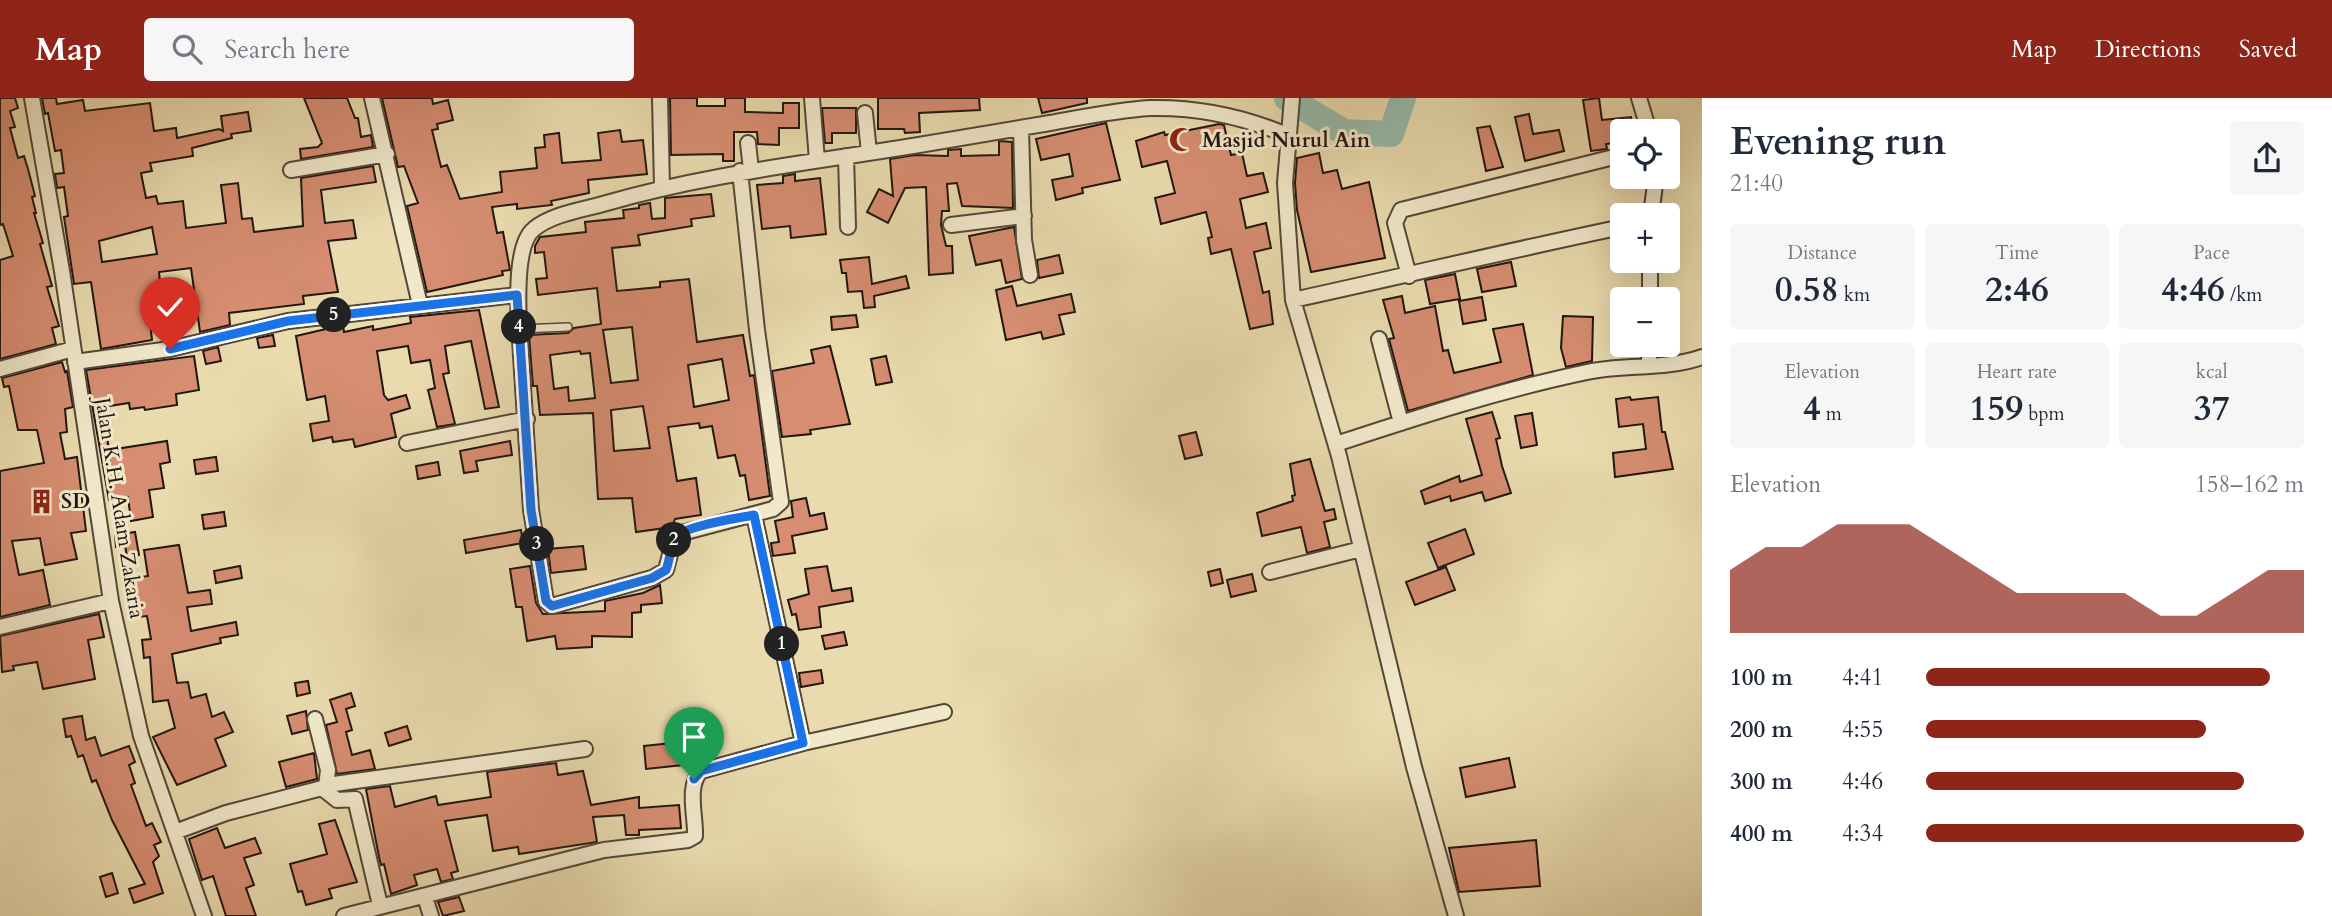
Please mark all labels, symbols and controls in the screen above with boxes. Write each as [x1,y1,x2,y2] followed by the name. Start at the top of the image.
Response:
[144,18,634,81] search box
[35,27,102,72] text: Map
[168,30,206,68] icon: search
[224,32,350,67] text: Search here
[2011,33,2057,66] text: Map
[2095,33,2201,66] text: Directions
[2239,33,2297,66] text: Saved
[1730,116,1946,168] text: Evening run
[1610,119,1680,357] map controls
[1610,119,1680,189] button: locate
[2230,121,2304,195] button: share
[1168,126,1196,154] mosque icon: Masjid Nurul Ain
[1202,126,1371,155] place label: Masjid Nurul Ain
[1730,168,1783,199] text: 21:40
[1610,203,1680,273] button: +
[1788,240,1857,266] text: Distance
[1995,240,2039,266] text: Time
[2193,240,2230,266] text: Pace
[1775,266,1839,314] text: 0.58
[1985,266,2049,314] text: 2:46
[2161,266,2225,314] text: 4:46
[140,277,200,349] pin
[1839,282,1870,308] text: km
[2225,282,2262,308] text: /km
[1610,287,1680,357] button: −
[151,288,189,326] icon: check
[316,298,352,332] pin: 5
[329,301,338,327] text: 5
[502,310,536,344] pin: 4
[514,313,523,339] text: 4
[1785,359,1860,385] text: Elevation
[1977,359,2057,385] text: Heart rate
[2196,359,2228,385] text: kcal
[1803,385,1821,433] text: 4
[1969,385,2023,433] text: 159
[2194,385,2230,433] text: 37
[87,393,151,621] street label: Jalan K.H. Adam Zakaria
[1821,401,1842,427] text: m
[2023,401,2065,427] text: bpm
[1730,469,1821,500] text: Elevation
[2195,469,2304,500] text: 158–162 m
[27,487,55,515] building icon: SD
[61,487,90,516] place label: SD
[656,522,692,558] pin: 2
[520,526,554,562] pin: 3
[669,526,678,552] text: 2
[532,530,541,556] text: 3
[764,626,800,662] pin: 1
[777,630,786,656] text: 1
[1730,662,1793,693] text: 100 m
[1842,662,1883,693] text: 4:41
[664,707,724,779] pin
[1730,714,1793,745] text: 200 m
[1842,714,1883,745] text: 4:55
[675,718,713,756] icon: arrive
[1730,766,1793,797] text: 300 m
[1842,766,1883,797] text: 4:46
[1730,818,1793,849] text: 400 m
[1842,818,1883,849] text: 4:34

